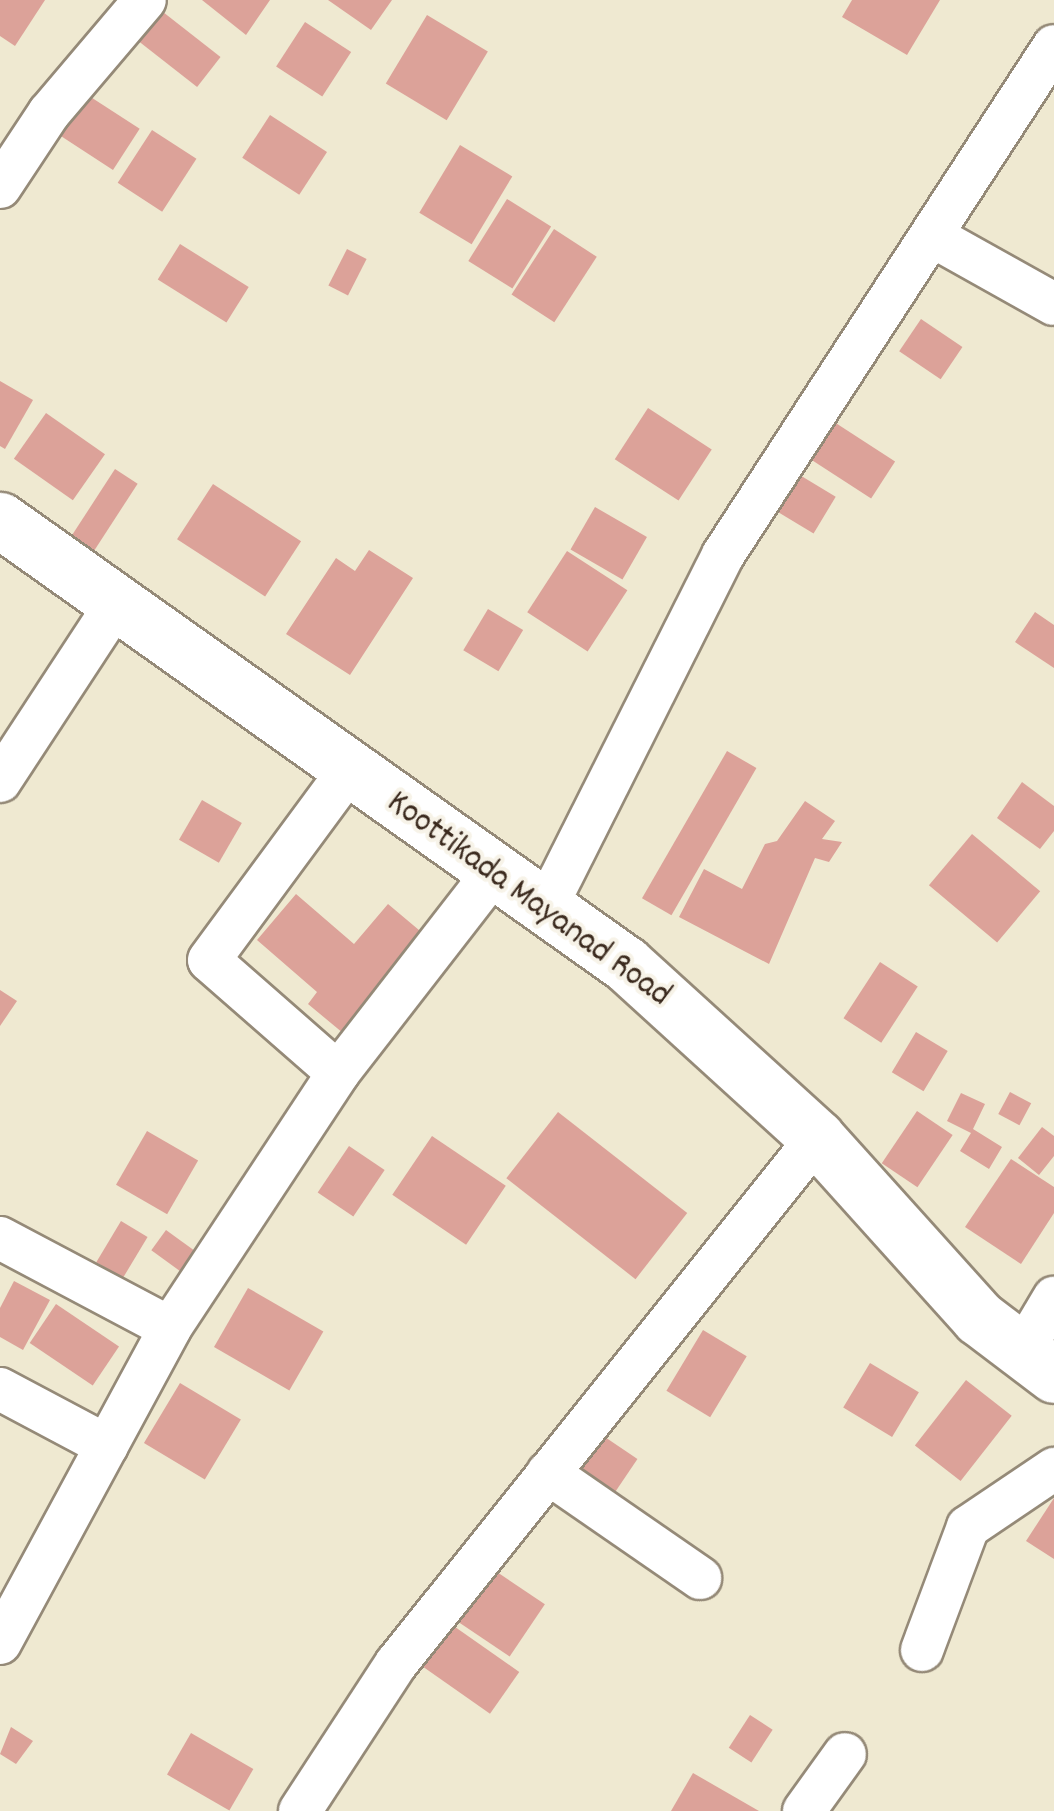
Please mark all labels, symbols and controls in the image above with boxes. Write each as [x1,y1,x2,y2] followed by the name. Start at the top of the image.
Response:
[378,783,678,1017] street label: Koottikada Mayanad Road

